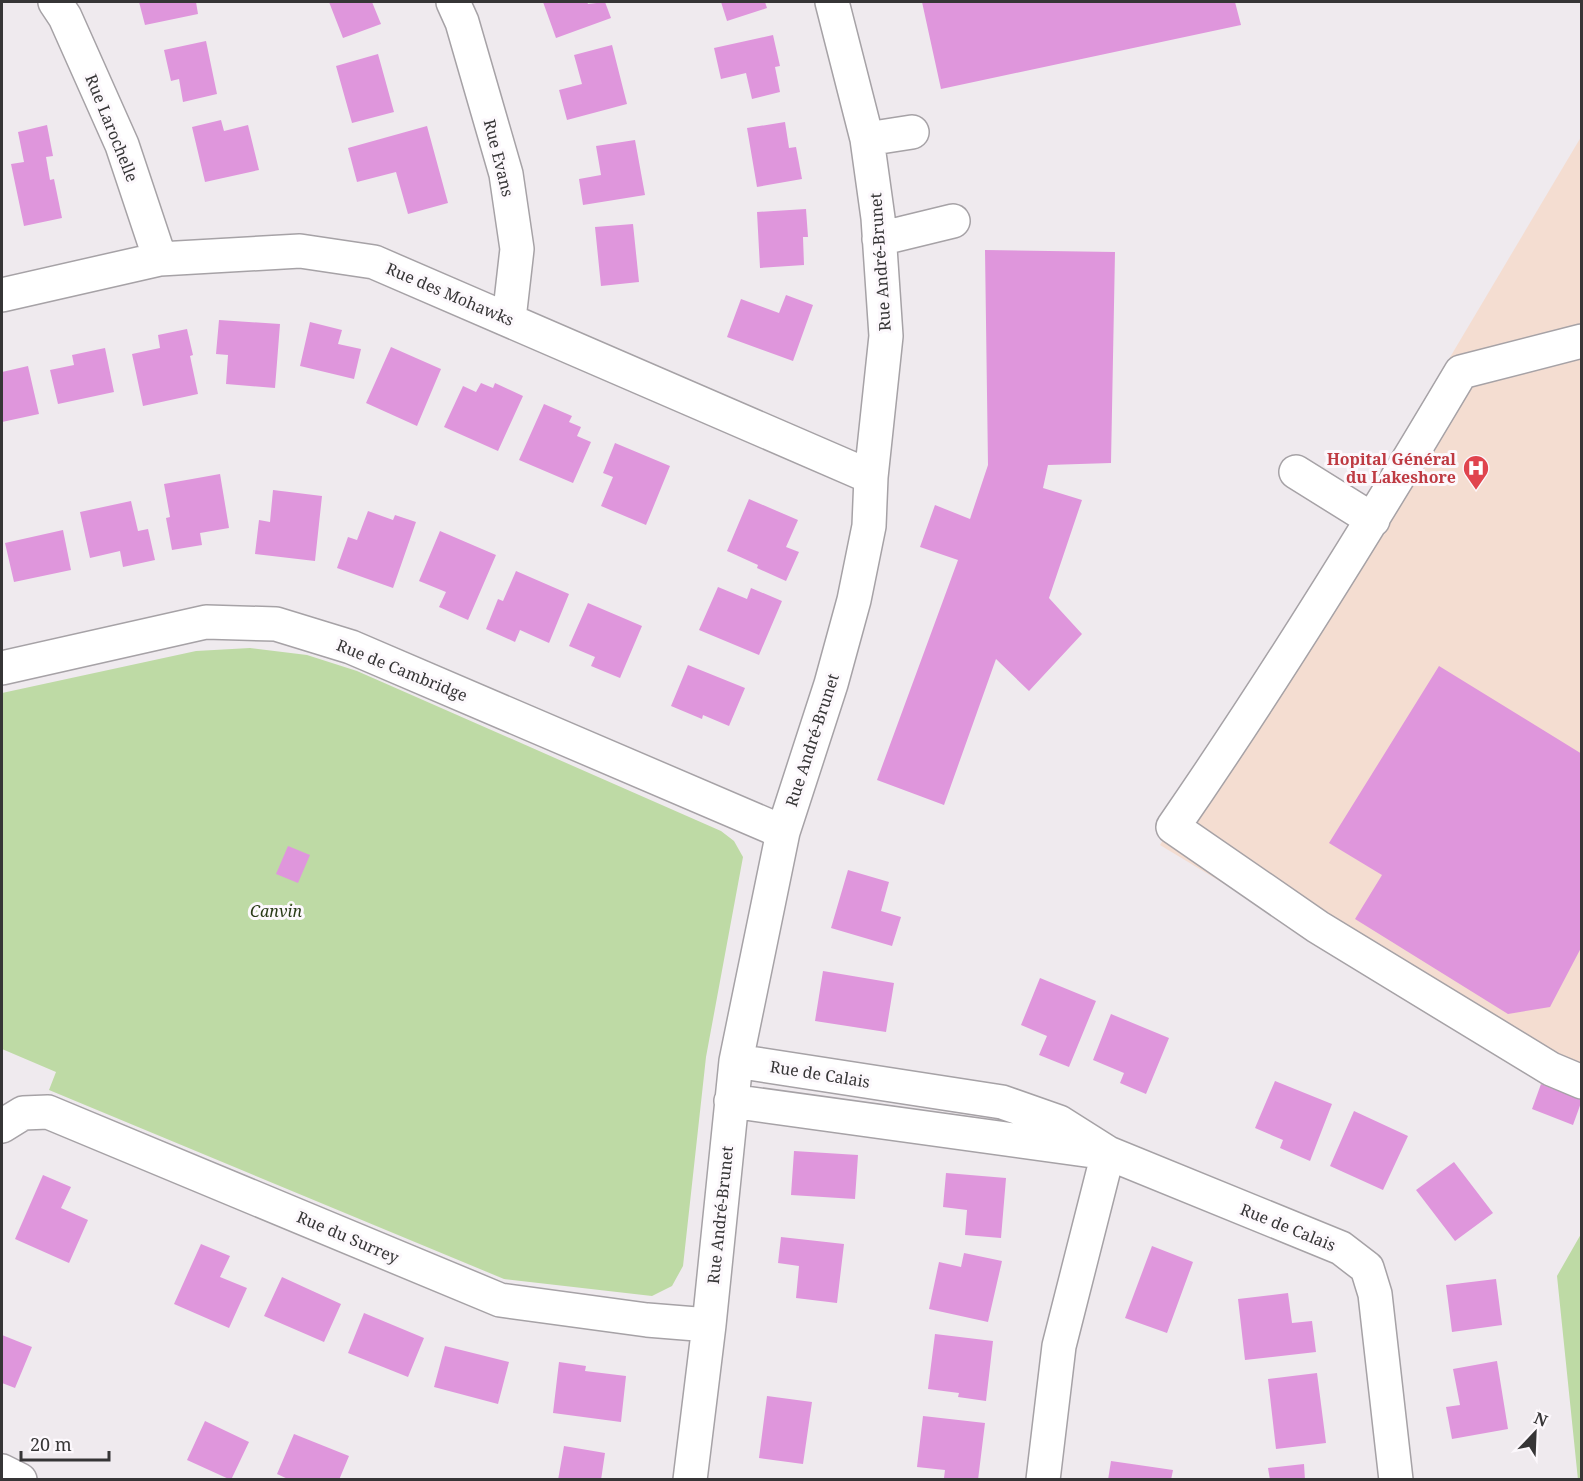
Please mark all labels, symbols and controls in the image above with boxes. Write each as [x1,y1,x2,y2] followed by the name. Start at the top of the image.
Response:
[80,71,144,185] street label: Rue Larochelle
[479,117,519,199] street label: Rue Evans
[864,192,896,332] street label: Rue André-Brunet
[383,257,517,331] street label: Rue des Mohawks
[1327,448,1456,488] place label: Hopital Général du Lakeshore
[1461,453,1491,491] hospital icon: Hopital Général du Lakeshore
[333,634,471,706] street label: Rue de Cambridge
[780,670,844,809] street label: Rue André-Brunet
[250,900,302,922] park label: Canvin
[768,1055,872,1093] street label: Rue de Calais
[702,1145,738,1285] street label: Rue André-Brunet
[1237,1198,1339,1256] street label: Rue de Calais
[294,1206,403,1269] street label: Rue du Surrey
[1505,1403,1565,1463] north arrow
[1531,1407,1551,1432] text: N
[21,1424,110,1462] scale bar
[30,1432,72,1456] text: 20 m

